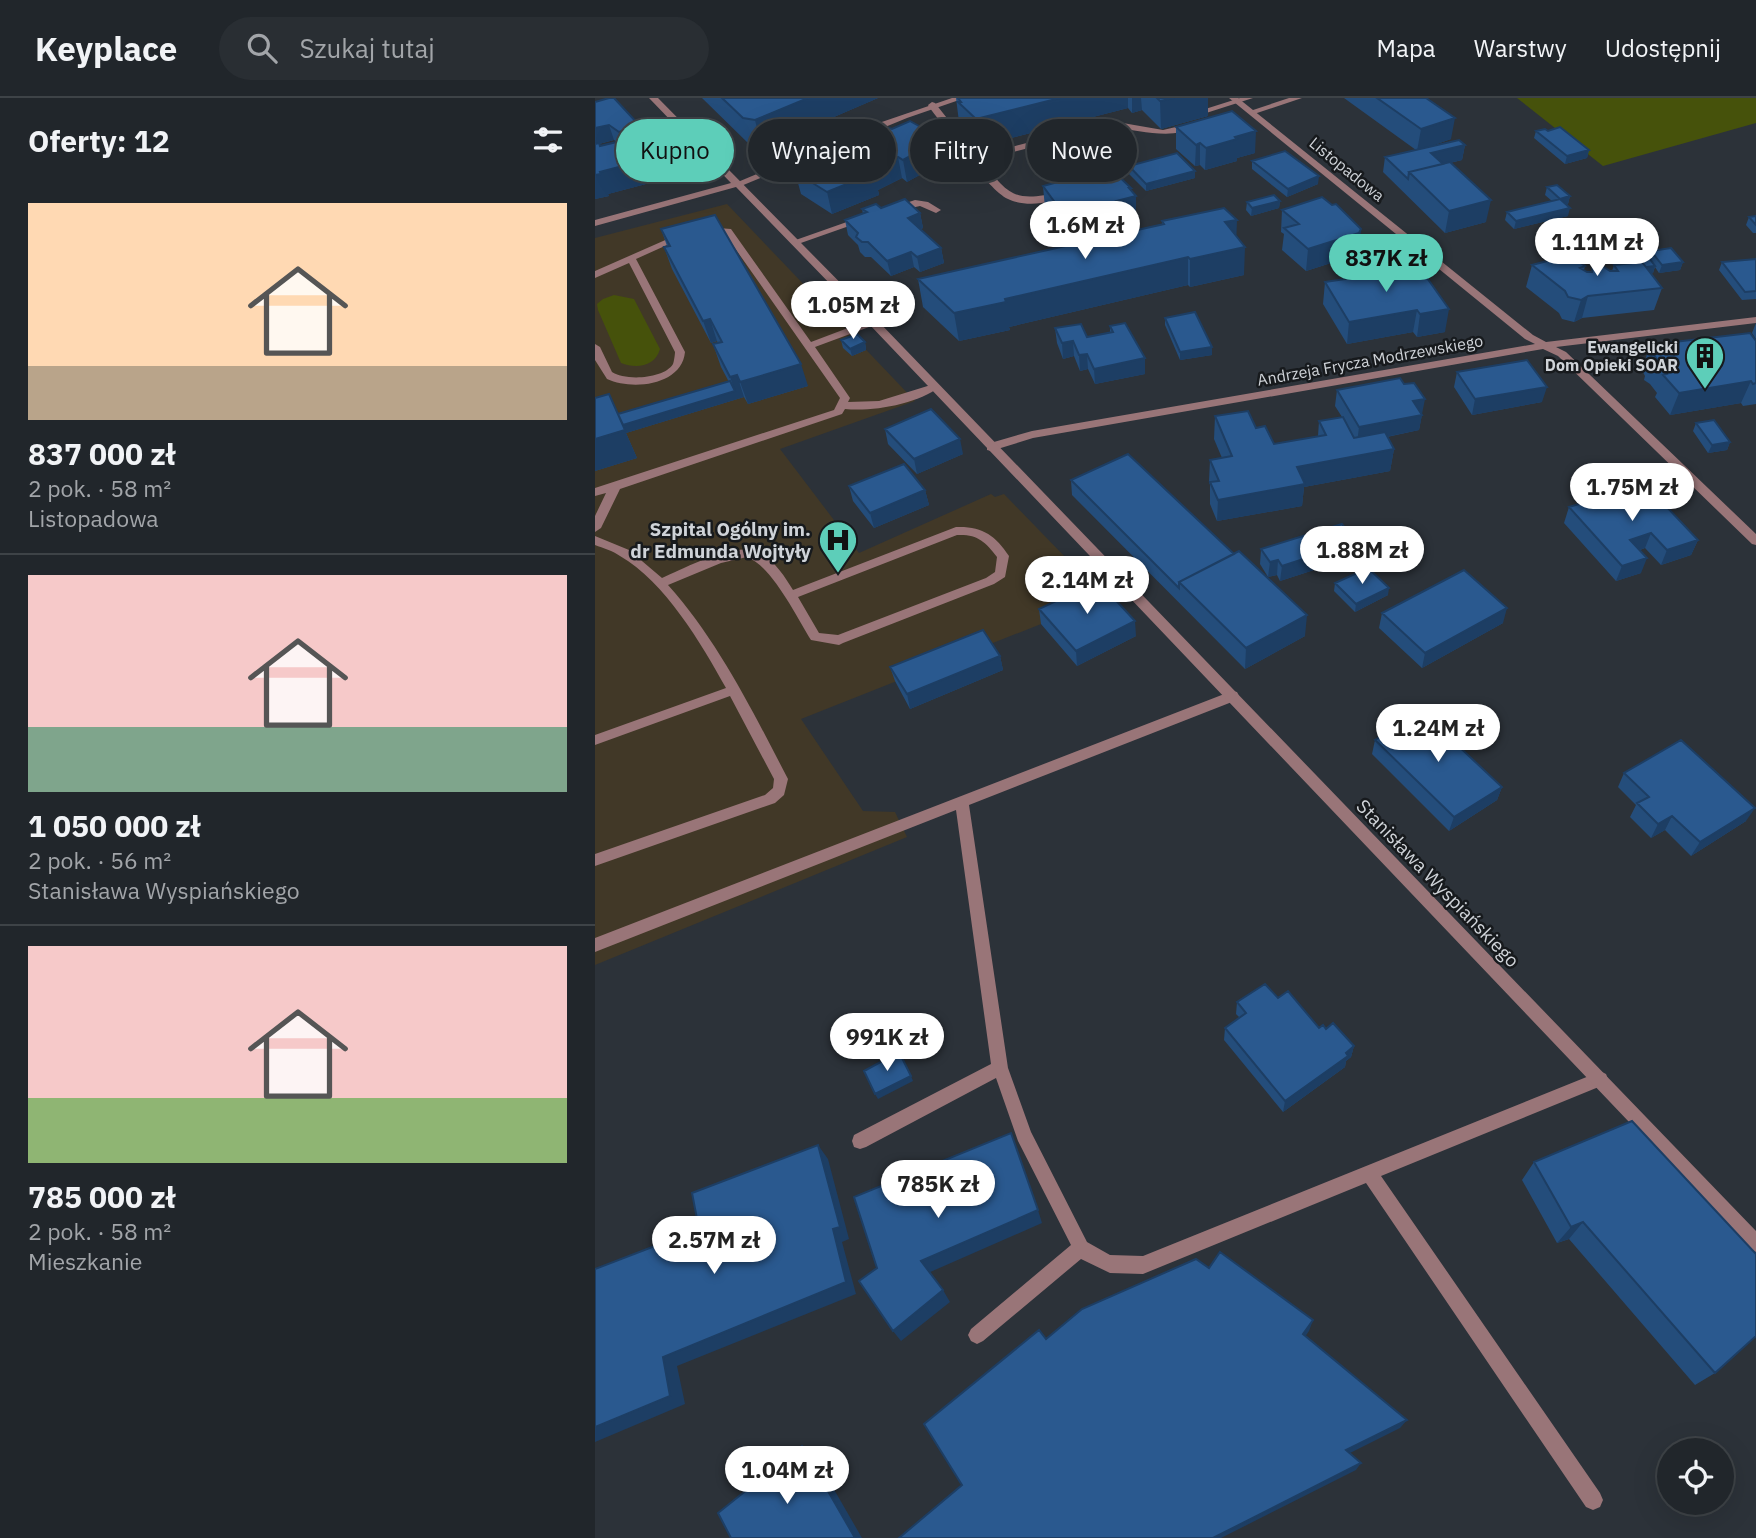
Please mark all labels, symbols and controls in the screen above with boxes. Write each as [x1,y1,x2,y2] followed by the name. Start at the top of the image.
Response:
[219,17,709,80] search box
[35,27,177,70] text: Keyplace
[243,29,281,67] icon: search
[299,31,435,65] text: Szukaj tutaj
[1377,32,1436,64] text: Mapa
[1474,32,1567,64] text: Warstwy
[1605,32,1721,64] text: Udostępnij
[616,119,734,182] chip: Kupno
[748,119,896,182] chip: Wynajem
[910,119,1013,182] chip: Filtry
[1027,119,1137,182] chip: Nowe
[28,121,170,160] text: Oferty: 12
[529,121,567,159] icon: filters
[1305,133,1389,206] street label: Listopadowa
[1020,202,1150,261] pin: 1.6M zł
[1046,209,1124,239] text: 1.6M zł
[1525,218,1669,278] pin: 1.11M zł
[1551,226,1643,256] text: 1.11M zł
[1321,234,1451,294] pin: 837K zł
[1345,242,1427,272] text: 837K zł
[235,248,361,374] icon: home
[781,282,925,341] pin: 1.05M zł
[807,289,899,319] text: 1.05M zł
[1256,330,1484,390] street label: Andrzeja Frycza Modrzewskiego
[1684,335,1726,390] building icon: Ewangelicki Dom Opieki SOAR
[1545,337,1678,375] place label: Ewangelicki Dom Opieki SOAR
[28,434,175,473] text: 837 000 zł
[1560,464,1704,523] pin: 1.75M zł
[1586,471,1678,501] text: 1.75M zł
[28,473,171,503] text: 2 pok. · 58 m²
[28,503,159,533] text: Listopadowa
[630,517,812,563] place label: Szpital Ogólny im. dr Edmunda Wojtyły
[817,519,859,574] hospital icon: Szpital Ogólny im. dr Edmunda Wojtyły
[1290,526,1434,586] pin: 1.88M zł
[1316,534,1408,564] text: 1.88M zł
[1015,556,1159,616] pin: 2.14M zł
[1041,564,1133,594] text: 2.14M zł
[235,620,361,746] icon: home
[1366,704,1510,764] pin: 1.24M zł
[1392,712,1484,742] text: 1.24M zł
[1351,794,1525,972] street label: Stanisława Wyspiańskiego
[28,806,200,845] text: 1 050 000 zł
[28,845,171,875] text: 2 pok. · 56 m²
[28,875,300,905] text: Stanisława Wyspiańskiego
[235,991,361,1117] icon: home
[822,1014,952,1073] pin: 991K zł
[846,1021,928,1051] text: 991K zł
[873,1160,1003,1220] pin: 785K zł
[897,1168,979,1198] text: 785K zł
[28,1177,175,1216] text: 785 000 zł
[28,1216,171,1246] text: 2 pok. · 58 m²
[642,1216,786,1276] pin: 2.57M zł
[668,1224,760,1254] text: 2.57M zł
[28,1246,142,1276] text: Mieszkanie
[1657,1438,1734,1515] map controls
[1657,1438,1734,1515] button: locate
[715,1446,859,1506] pin: 1.04M zł
[741,1454,833,1484] text: 1.04M zł

